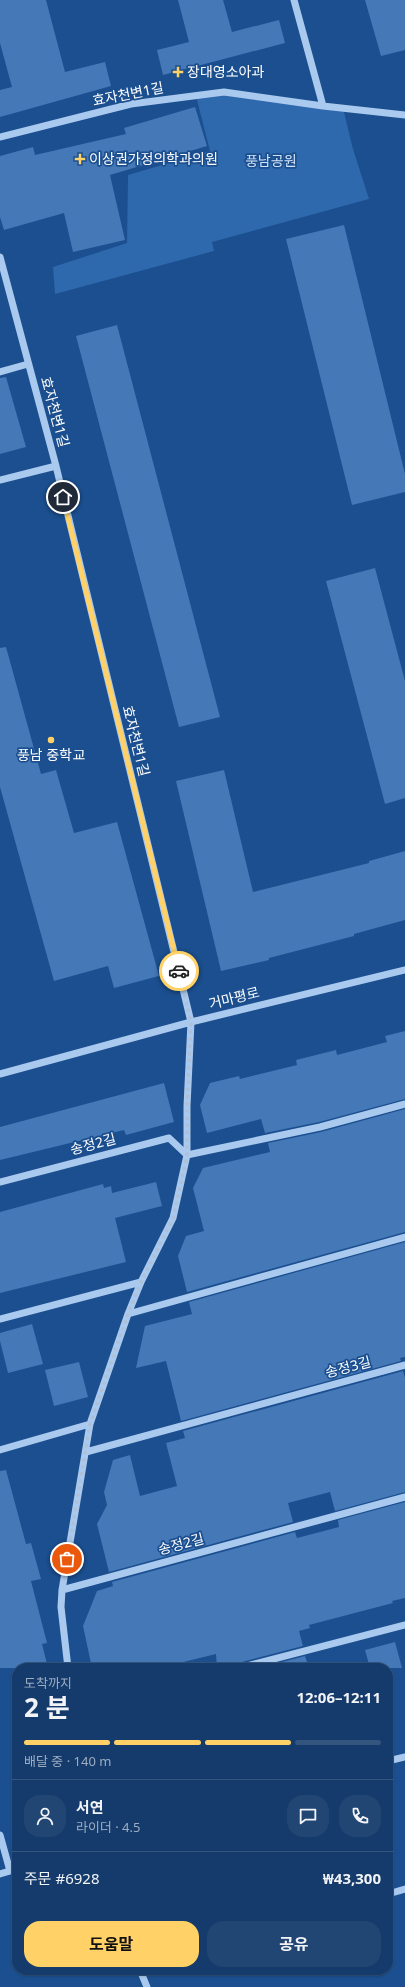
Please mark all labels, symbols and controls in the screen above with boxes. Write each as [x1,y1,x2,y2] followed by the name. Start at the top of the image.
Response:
[187,62,264,81] place label: 장대영소아과
[172,66,184,78] marker: 장대영소아과
[91,77,165,110] street label: 효자천변1길
[89,149,218,168] place label: 이상권가정의학과의원
[245,151,297,170] park label: 풍남공원
[74,153,86,165] marker: 이상권가정의학과의원
[37,374,74,449] street label: 효자천변1길
[46,480,80,514] pin
[52,486,74,508] icon: home
[119,703,154,778] street label: 효자천변1길
[46,735,56,745] marker: 풍남 중학교
[17,745,85,764] place label: 풍남 중학교
[159,951,199,991] courier
[168,960,190,982] icon: car
[207,982,261,1013] street label: 거마평로
[68,1128,118,1159] street label: 송정2길
[323,1351,373,1382] street label: 송정3길
[156,1528,206,1559] street label: 송정2길
[50,1542,84,1576] pin
[56,1548,78,1570] icon: bag
[24,1674,72,1692] text: 도착까지
[296,1687,381,1707] text: 12:06–12:11
[24,1689,70,1725] text: 2 분
[24,1752,111,1770] text: 배달 중 · 140 m
[24,1795,66,1837] button: person
[287,1795,329,1837] button: chat
[339,1795,381,1837] button: phone
[76,1797,104,1817] text: 서연
[76,1818,140,1836] text: 라이더 · 4.5
[24,1868,100,1888] text: 주문 #6928
[323,1868,381,1888] text: ₩43,300
[24,1921,199,1967] button: 도움말
[207,1921,381,1967] button: 공유

